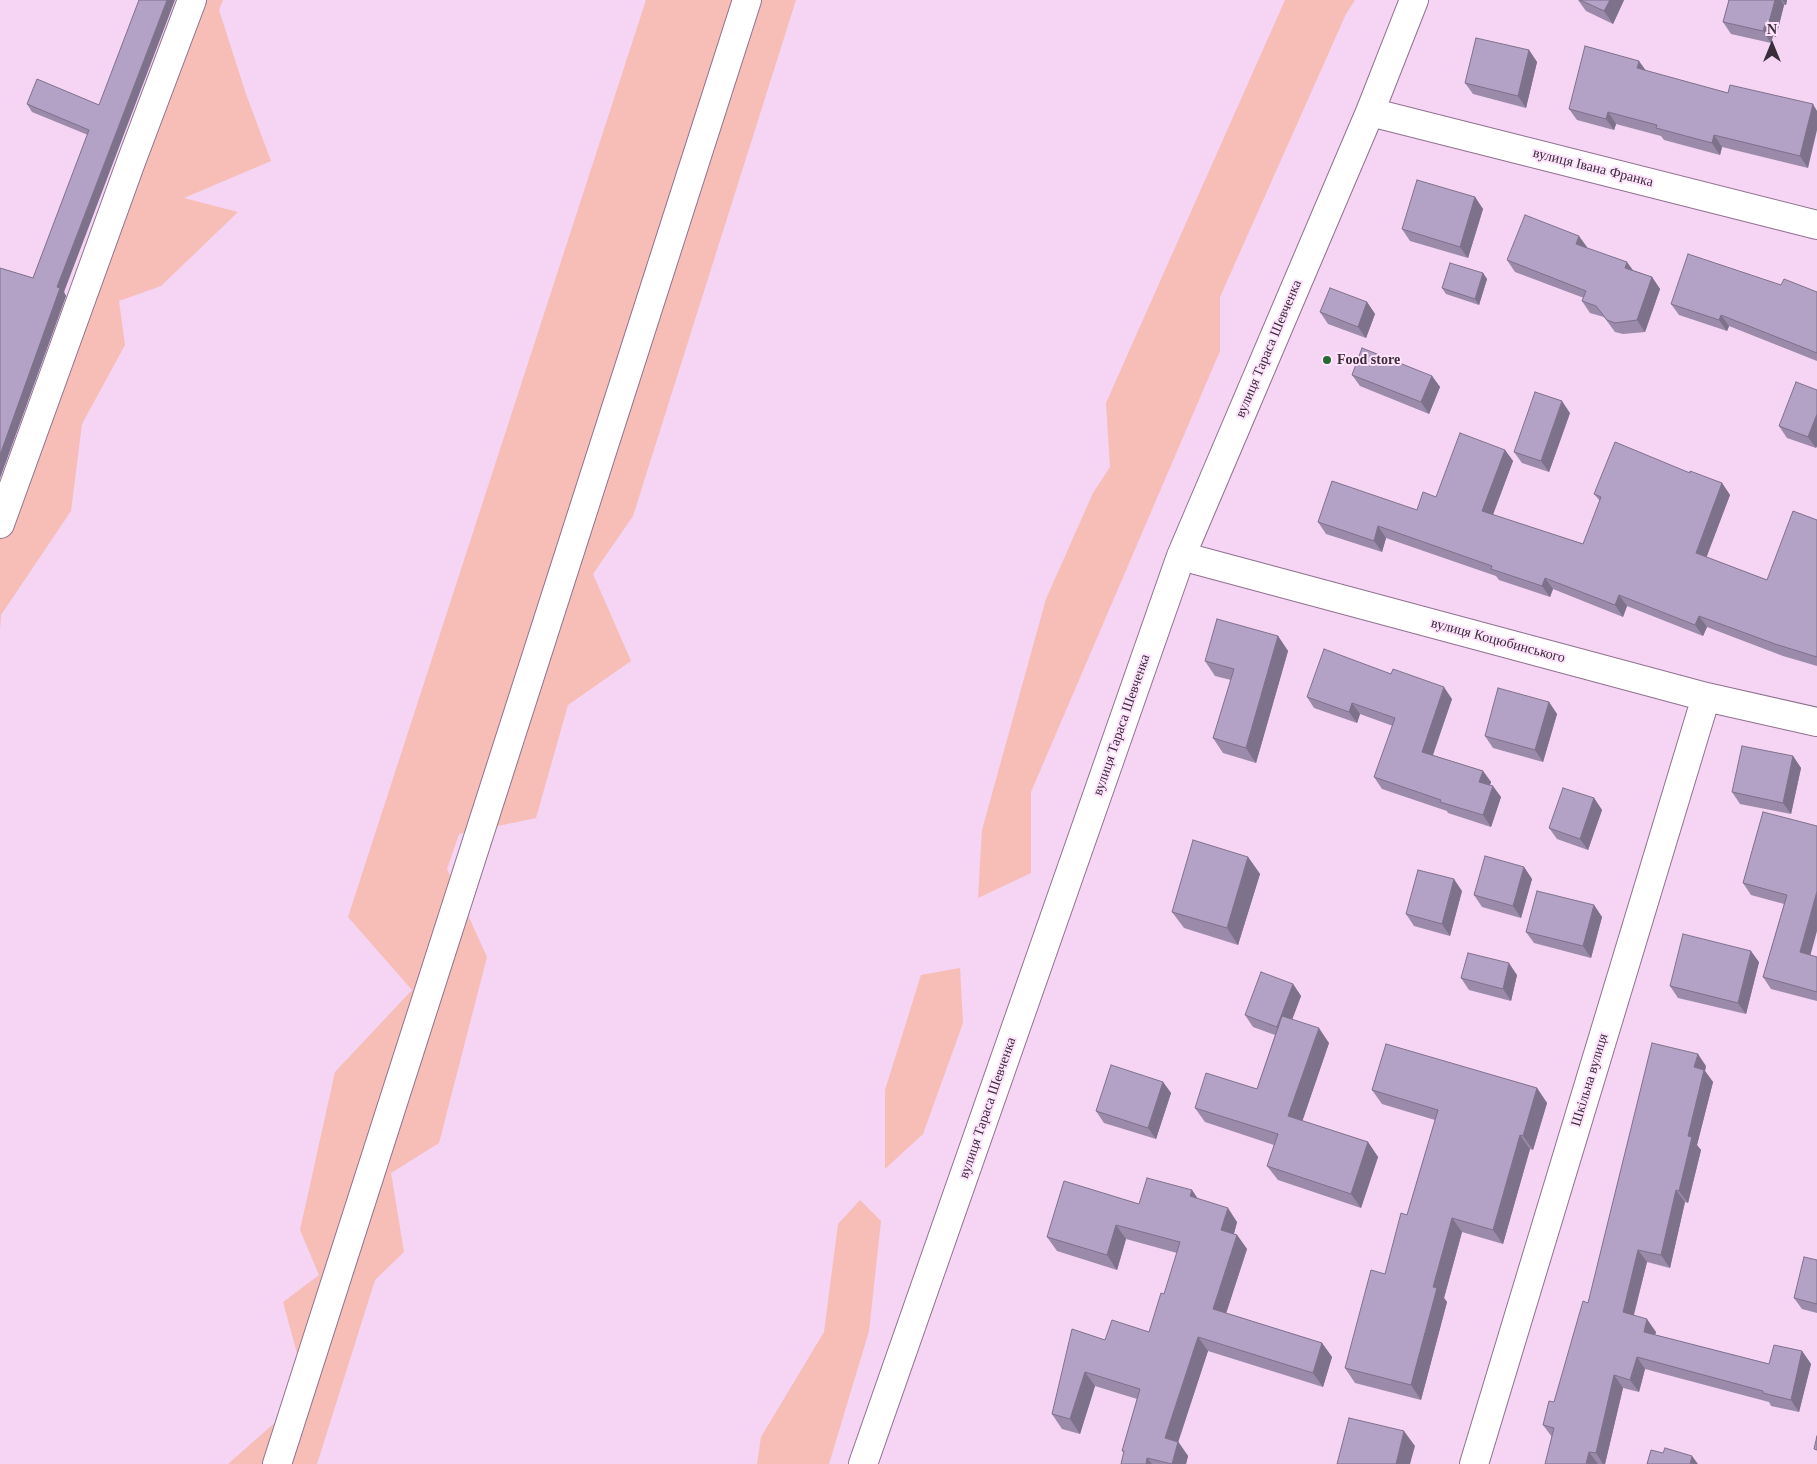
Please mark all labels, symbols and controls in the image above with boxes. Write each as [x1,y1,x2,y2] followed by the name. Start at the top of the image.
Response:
[1747,20,1797,70] north arrow
[1767,22,1777,37] text: N
[1531,145,1655,191] street label: вулиця Івана Франка
[1232,278,1306,420] street label: вулиця Тараса Шевченка
[1337,352,1400,368] place label: Food store
[1321,354,1333,366] marker: Food store
[1429,615,1567,667] street label: вулиця Коцюбинського
[1090,652,1154,798] street label: вулиця Тараса Шевченка
[1568,1031,1612,1129] street label: Шкільна вулиця
[956,1035,1020,1181] street label: вулиця Тараса Шевченка

